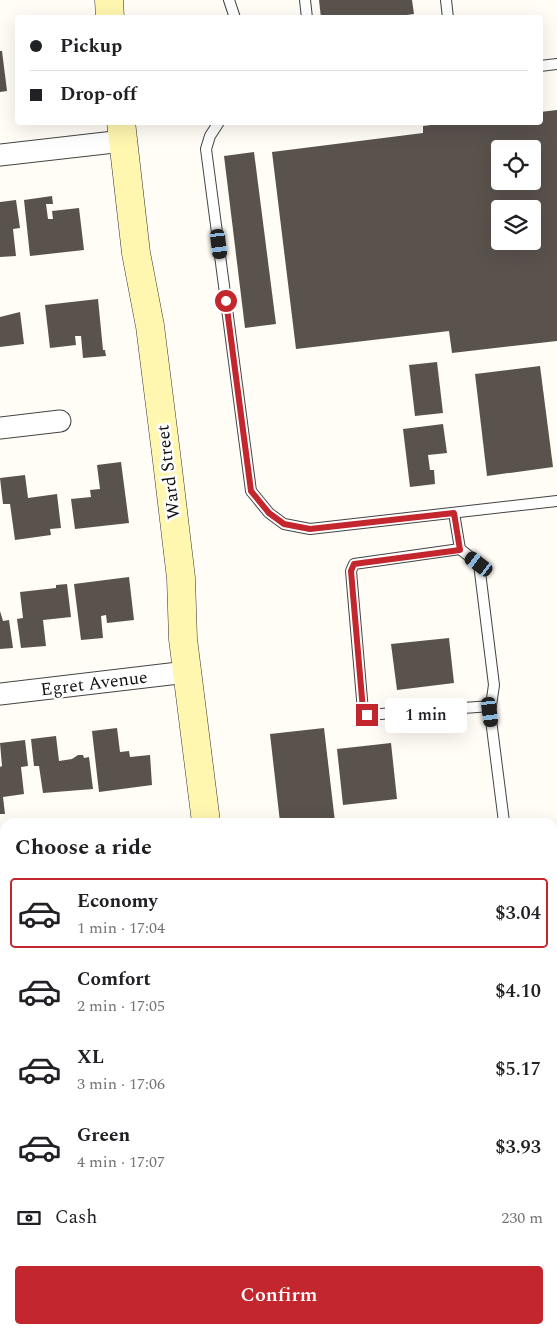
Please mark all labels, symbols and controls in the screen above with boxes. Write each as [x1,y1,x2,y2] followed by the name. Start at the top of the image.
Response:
[60,32,122,61] text: Pickup
[60,80,137,109] text: Drop-off
[491,140,541,250] map controls
[491,140,541,190] button: locate
[491,200,541,250] button: layers
[209,228,228,260] car
[215,290,237,312] route start
[149,423,188,521] street label: Ward Street
[462,549,495,579] car
[39,664,149,703] street label: Egret Avenue
[480,696,499,728] car
[384,698,467,732] callout: 1 min
[405,703,447,727] text: 1 min
[356,704,378,726] route end
[15,831,152,864] text: Choose a ride
[77,887,158,916] text: Economy
[17,891,62,936] icon: car
[495,899,541,928] text: $3.04
[77,916,165,940] text: 1 min · 17:04
[77,965,151,994] text: Comfort
[17,969,62,1014] icon: car
[495,977,541,1006] text: $4.10
[77,994,165,1018] text: 2 min · 17:05
[77,1043,104,1072] text: XL
[17,1047,62,1092] icon: car
[495,1055,541,1084] text: $5.17
[77,1072,165,1096] text: 3 min · 17:06
[77,1121,130,1150] text: Green
[17,1125,62,1170] icon: car
[495,1133,541,1162] text: $3.93
[77,1150,165,1174] text: 4 min · 17:07
[55,1203,97,1232] text: Cash
[15,1204,43,1232] icon: cash
[501,1206,543,1230] text: 230 m
[15,1266,543,1324] button: Confirm

